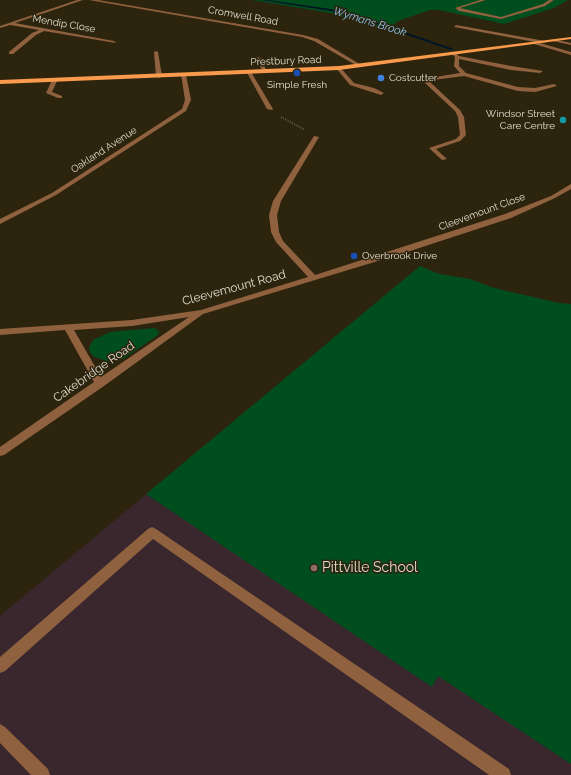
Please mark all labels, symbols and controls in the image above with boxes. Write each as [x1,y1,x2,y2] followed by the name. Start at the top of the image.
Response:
[207,4,279,28] street label: Cromwell Road
[332,5,408,39] water label: Wymans Brook
[32,13,96,35] street label: Mendip Close
[250,54,322,68] street label: Prestbury Road
[292,68,302,78] marker: Simple Fresh
[389,72,437,84] place label: Costcutter
[376,73,386,83] marker: Costcutter
[267,79,327,91] place label: Simple Fresh
[486,108,555,132] place label: Windsor Street Care Centre
[558,115,568,125] marker: Windsor Street Care Centre
[69,124,139,176] street label: Oakland Avenue
[437,191,527,233] street label: Cleevemount Close
[362,250,437,262] place label: Overbrook Drive
[349,251,359,261] marker: Overbrook Drive
[181,267,287,309] street label: Cleevemount Road
[51,339,137,405] street label: Cakebridge Road
[322,560,418,576] place label: Pittville School
[309,563,319,573] marker: Pittville School

